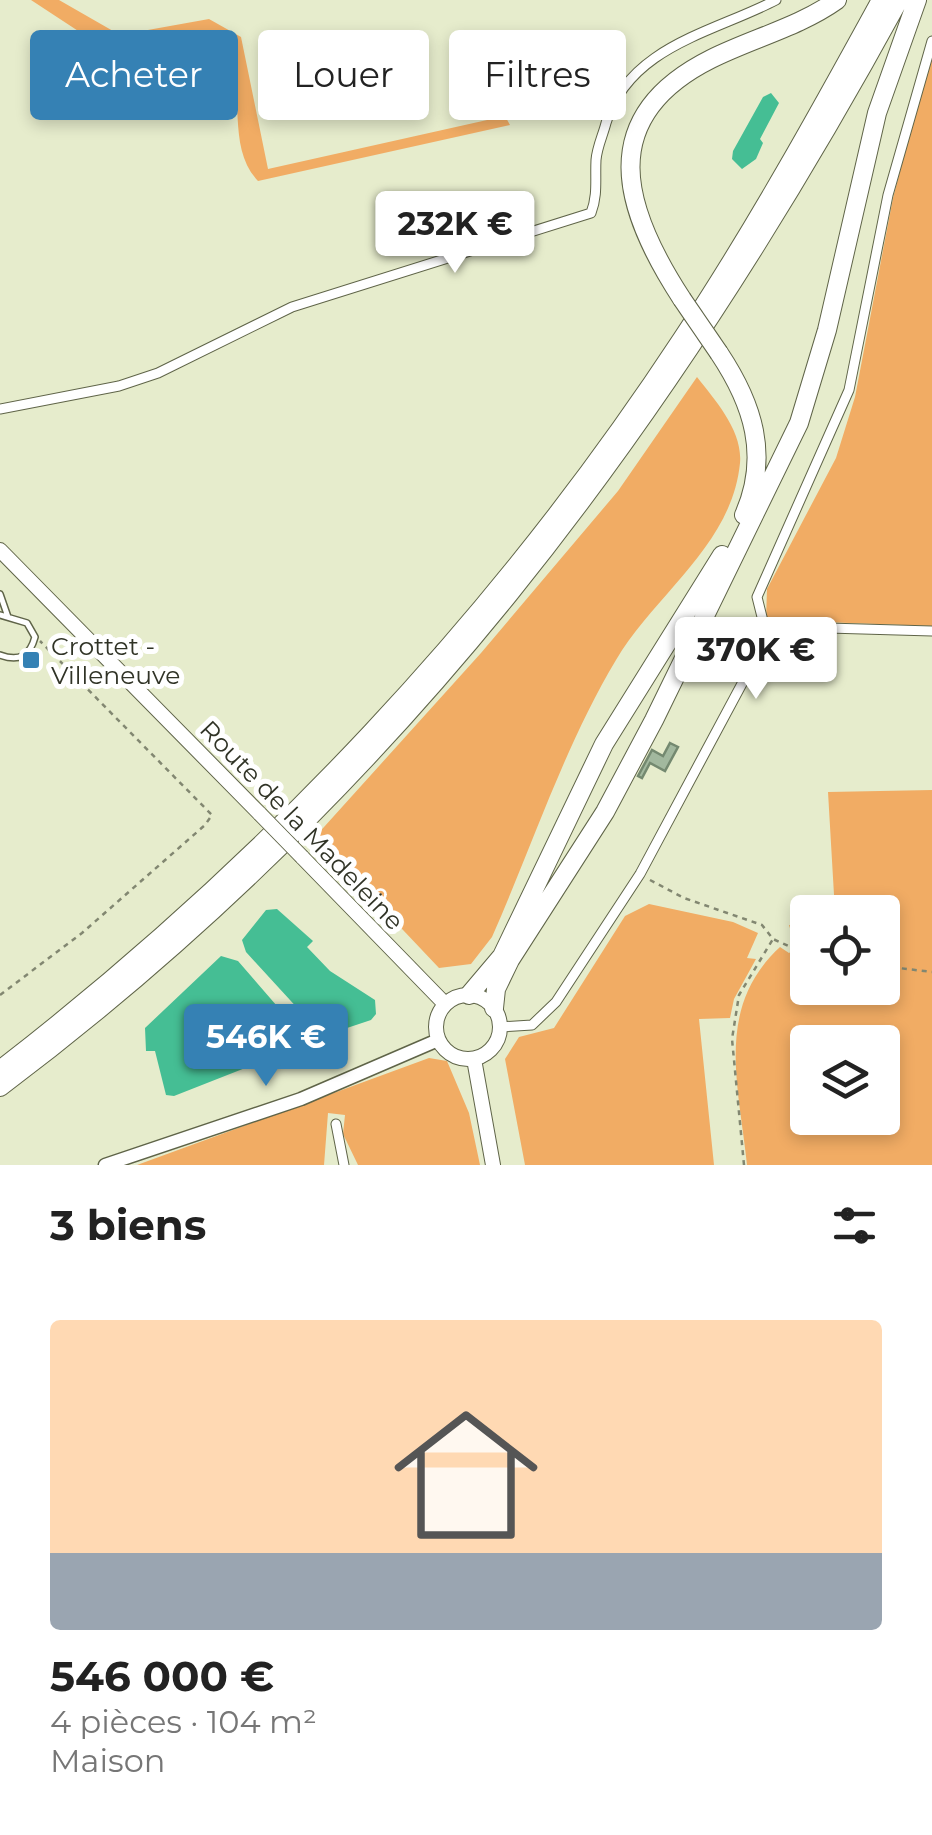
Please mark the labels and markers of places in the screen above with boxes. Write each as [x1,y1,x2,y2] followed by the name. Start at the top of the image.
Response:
[374,191,536,276] pin: 232K €
[675,617,837,702] pin: 370K €
[51,631,180,690] place label: Crottet - Villeneuve
[20,649,42,671] marker: Crottet - Villeneuve
[185,1004,347,1089] pin: 546K €

